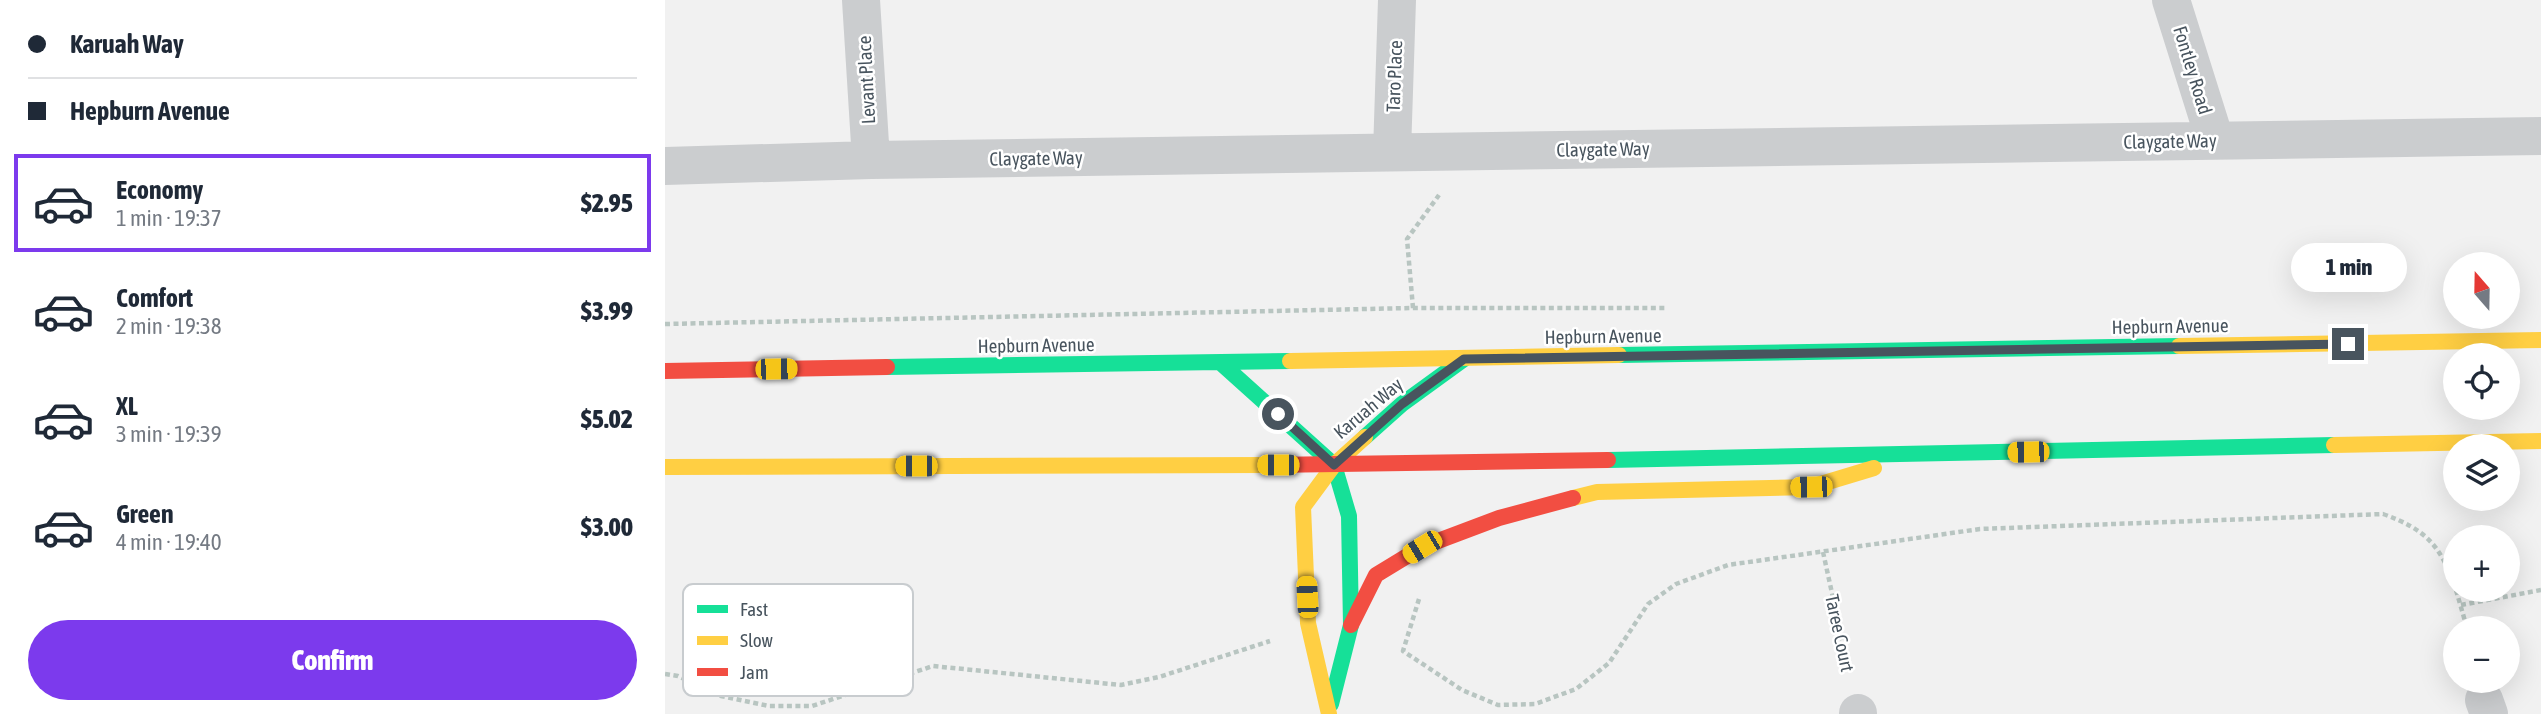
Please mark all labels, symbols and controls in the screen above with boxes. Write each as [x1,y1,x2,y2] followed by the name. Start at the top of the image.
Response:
[2169,23,2217,117] street label: Fontley Road
[70,29,184,59] text: Karuah Way
[853,35,879,125] street label: Levant Place
[1382,40,1406,112] street label: Taro Place
[70,96,230,126] text: Hepburn Avenue
[2123,129,2217,153] street label: Claygate Way
[1556,137,1650,161] street label: Claygate Way
[989,146,1083,170] street label: Claygate Way
[32,172,95,235] icon: car
[116,175,203,205] text: Economy
[581,188,633,218] text: $2.95
[116,205,222,231] text: 1 min · 19:37
[2290,243,2406,292] callout: 1 min
[2443,252,2520,329] north arrow
[2443,252,2520,693] map controls
[2326,254,2372,280] text: 1 min
[32,280,95,343] icon: car
[116,283,193,313] text: Comfort
[581,296,633,326] text: $3.99
[116,313,222,339] text: 2 min · 19:38
[2111,314,2229,338] street label: Hepburn Avenue
[1544,324,1662,348] street label: Hepburn Avenue
[2332,328,2364,360] route end
[977,333,1095,357] street label: Hepburn Avenue
[2443,343,2520,420] button: locate
[755,358,798,380] car
[1329,373,1407,443] street label: Karuah Way
[32,388,95,451] icon: car
[116,391,138,421] text: XL
[1262,398,1294,430] route start
[581,404,633,434] text: $5.02
[116,421,222,447] text: 3 min · 19:39
[2443,434,2520,511] button: layers
[2007,441,2050,463] car
[1258,455,1300,476] car
[896,456,938,477] car
[1790,476,1833,498] car
[32,496,95,559] icon: car
[116,499,174,529] text: Green
[581,512,633,542] text: $3.00
[2443,525,2520,602] button: +
[1399,527,1446,567] car
[116,529,222,555] text: 4 min · 19:40
[1296,575,1319,619] car
[683,584,913,696] legend
[1821,592,1859,674] street label: Taree Court
[740,598,768,620] text: Fast
[2443,616,2520,693] button: −
[28,620,637,700] button: Confirm
[740,629,774,651] text: Slow
[740,661,769,683] text: Jam

